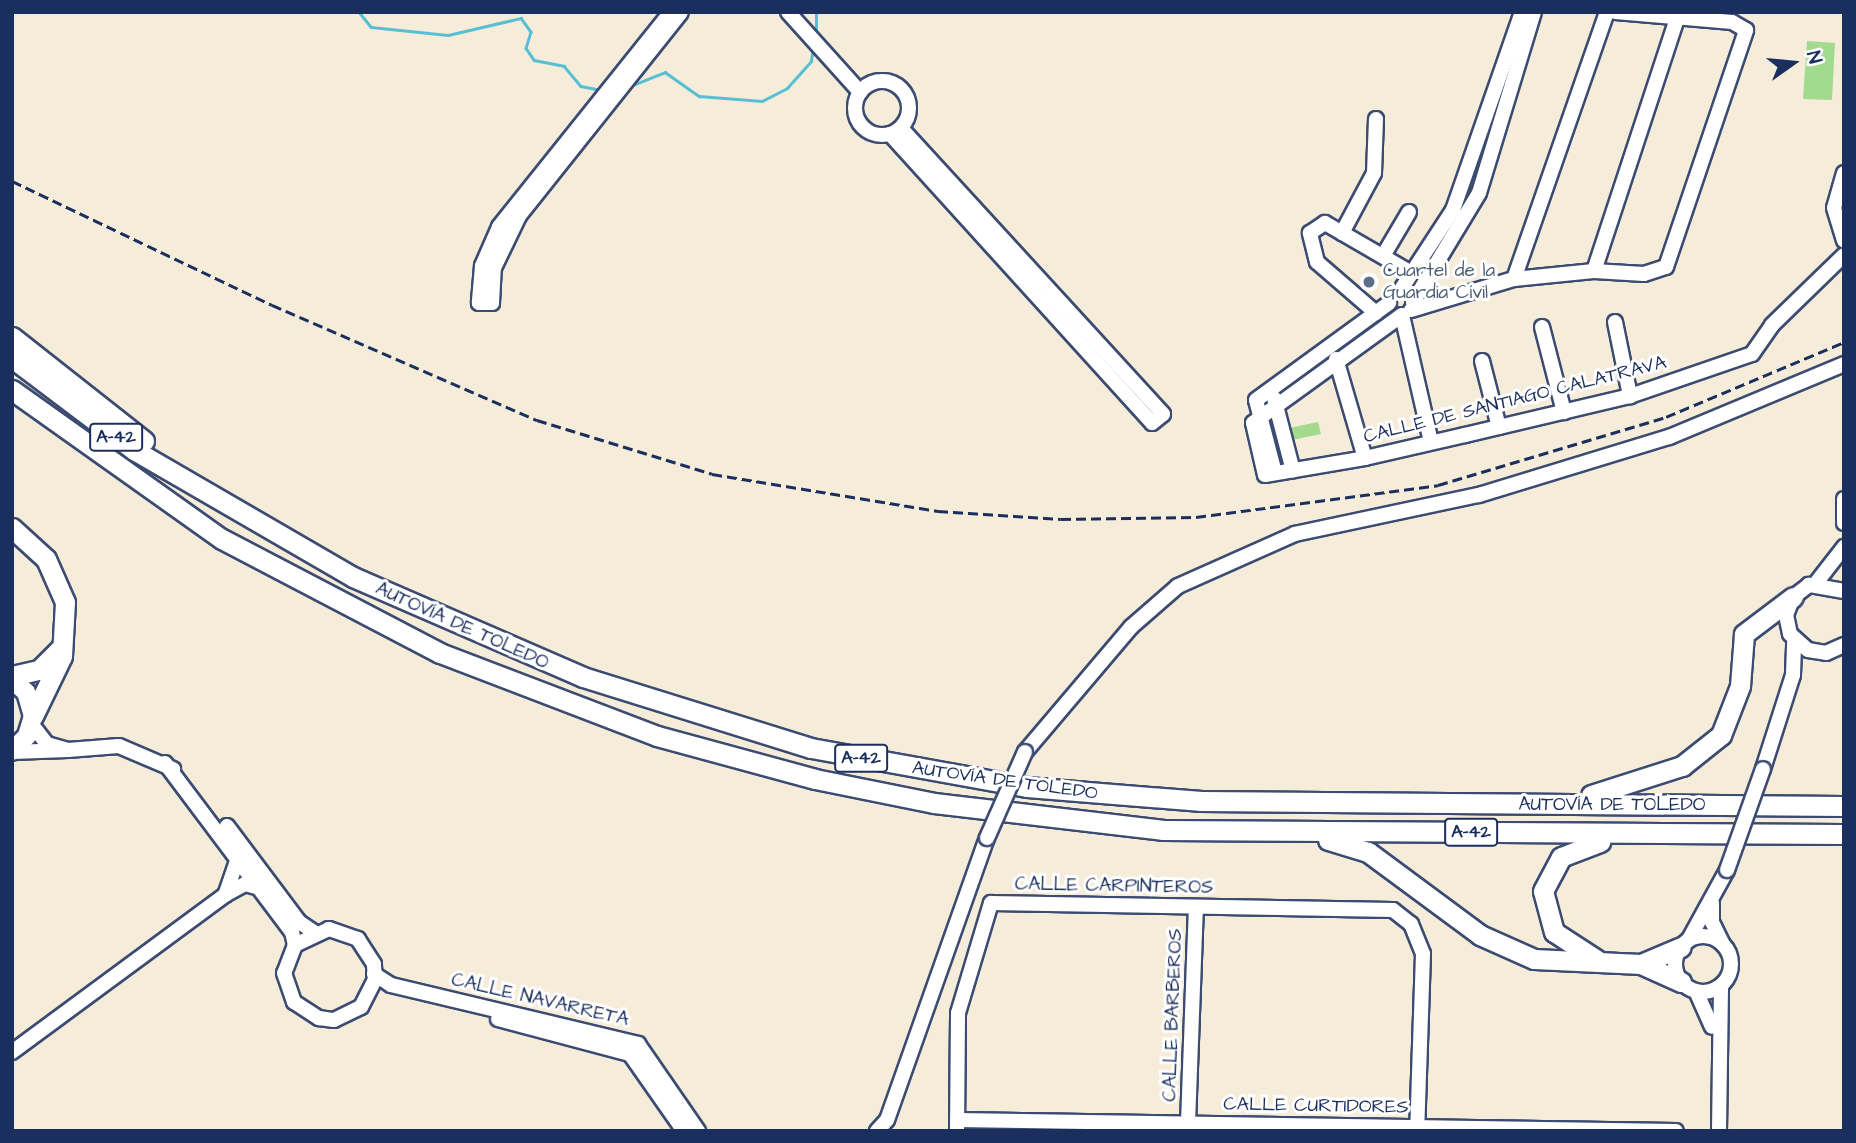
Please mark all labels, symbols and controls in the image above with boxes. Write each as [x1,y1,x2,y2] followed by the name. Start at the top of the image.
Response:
[1758,28,1828,98] north arrow
[1799,48,1828,67] text: N
[1383,260,1495,304] place label: Cuartel de la Guardia Cívil
[1361,274,1377,290] marker: Cuartel de la Guardia Cívil
[1361,351,1669,449] street label: CALLE DE SANTIAGO CALATRAVA
[88,422,144,452] road number: A-42
[372,578,552,674] street label: AUTOVÍA DE TOLEDO
[833,744,889,772] road number: A-42
[911,757,1099,805] street label: AUTOVÍA DE TOLEDO
[1518,794,1706,816] street label: AUTOVÍA DE TOLEDO
[1443,818,1499,846] road number: A-42
[1015,873,1213,899] street label: CALLE CARPINTEROS
[1159,928,1187,1102] street label: CALLE BARBEROS
[449,969,631,1031] street label: CALLE NAVARRETA
[1223,1093,1409,1119] street label: CALLE CURTIDORES

